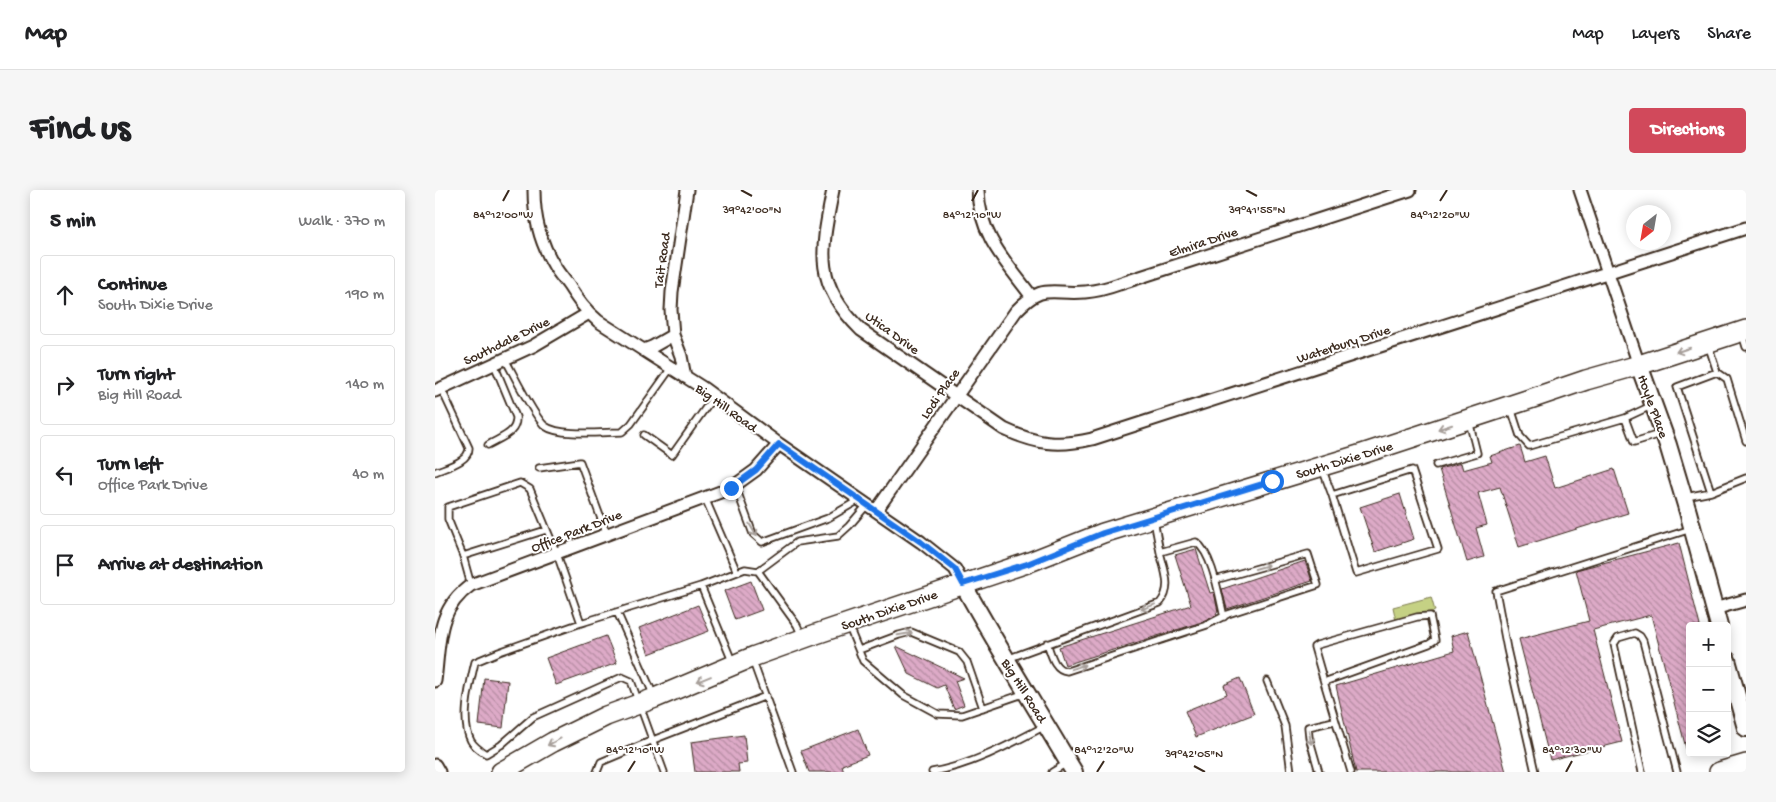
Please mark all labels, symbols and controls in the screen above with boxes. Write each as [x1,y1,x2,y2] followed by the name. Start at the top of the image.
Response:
[25,20,67,49] text: Map
[1572,24,1604,45] text: Map
[1632,24,1679,45] text: Layers
[1707,24,1751,45] text: Share
[1629,108,1746,153] button: Directions
[30,110,130,151] text: Find us
[722,204,782,218] text: 39°42'00"N
[1228,204,1285,218] text: 39°41'55"N
[1626,205,1671,250] north arrow
[473,209,533,223] text: 84°12'00"W
[943,209,1001,223] text: 84°12'10"W
[1410,209,1470,223] text: 84°12'20"W
[50,210,95,235] text: 5 min
[298,213,385,232] text: Walk · 370 m
[1167,224,1241,262] street label: Elmira Drive
[651,230,676,290] street label: Tait Road
[98,274,167,297] text: Continue
[51,281,79,309] icon: ahead
[345,286,384,305] text: 190 m
[98,297,213,316] text: South Dixie Drive
[861,309,923,360] street label: Utica Drive
[461,314,554,370] street label: Southdale Drive
[1295,322,1393,368] street label: Waterbury Drive
[1675,346,1691,356] one-way arrow
[98,364,174,387] text: Turn right
[918,365,965,423] street label: Lodi Place
[51,371,79,399] icon: right
[1632,373,1671,442] street label: Hoyle Place
[346,376,384,395] text: 140 m
[690,380,761,438] street label: Big Hill Road
[98,387,181,406] text: Big Hill Road
[1438,423,1453,432] one-way arrow
[1294,438,1396,484] street label: South Dixie Drive
[98,454,162,477] text: Turn left
[51,461,79,489] icon: left
[352,466,384,485] text: 40 m
[1261,470,1284,493] route start
[98,477,208,496] text: Office Park Drive
[720,477,743,500] route end
[529,507,625,557] street label: Office Park Drive
[748,523,758,538] one-way arrow
[51,551,79,579] icon: arrive
[98,554,262,577] text: Arrive at destination
[1253,562,1269,571] one-way arrow
[840,587,941,636] street label: South Dixie Drive
[1141,603,1156,612] one-way arrow
[1686,622,1731,757] map controls
[1686,622,1731,667] button: +
[896,629,912,639] one-way arrow
[996,655,1050,728] street label: Big Hill Road
[1070,662,1085,671] one-way arrow
[1686,667,1731,712] button: −
[696,675,712,684] one-way arrow
[1686,712,1731,757] button: layers
[1306,728,1315,744] one-way arrow
[547,737,562,747] one-way arrow
[606,744,664,758] text: 84°12'10"W
[1074,744,1134,758] text: 84°12'20"W
[1542,744,1602,758] text: 84°12'30"W
[1164,748,1223,762] text: 39°42'05"N

